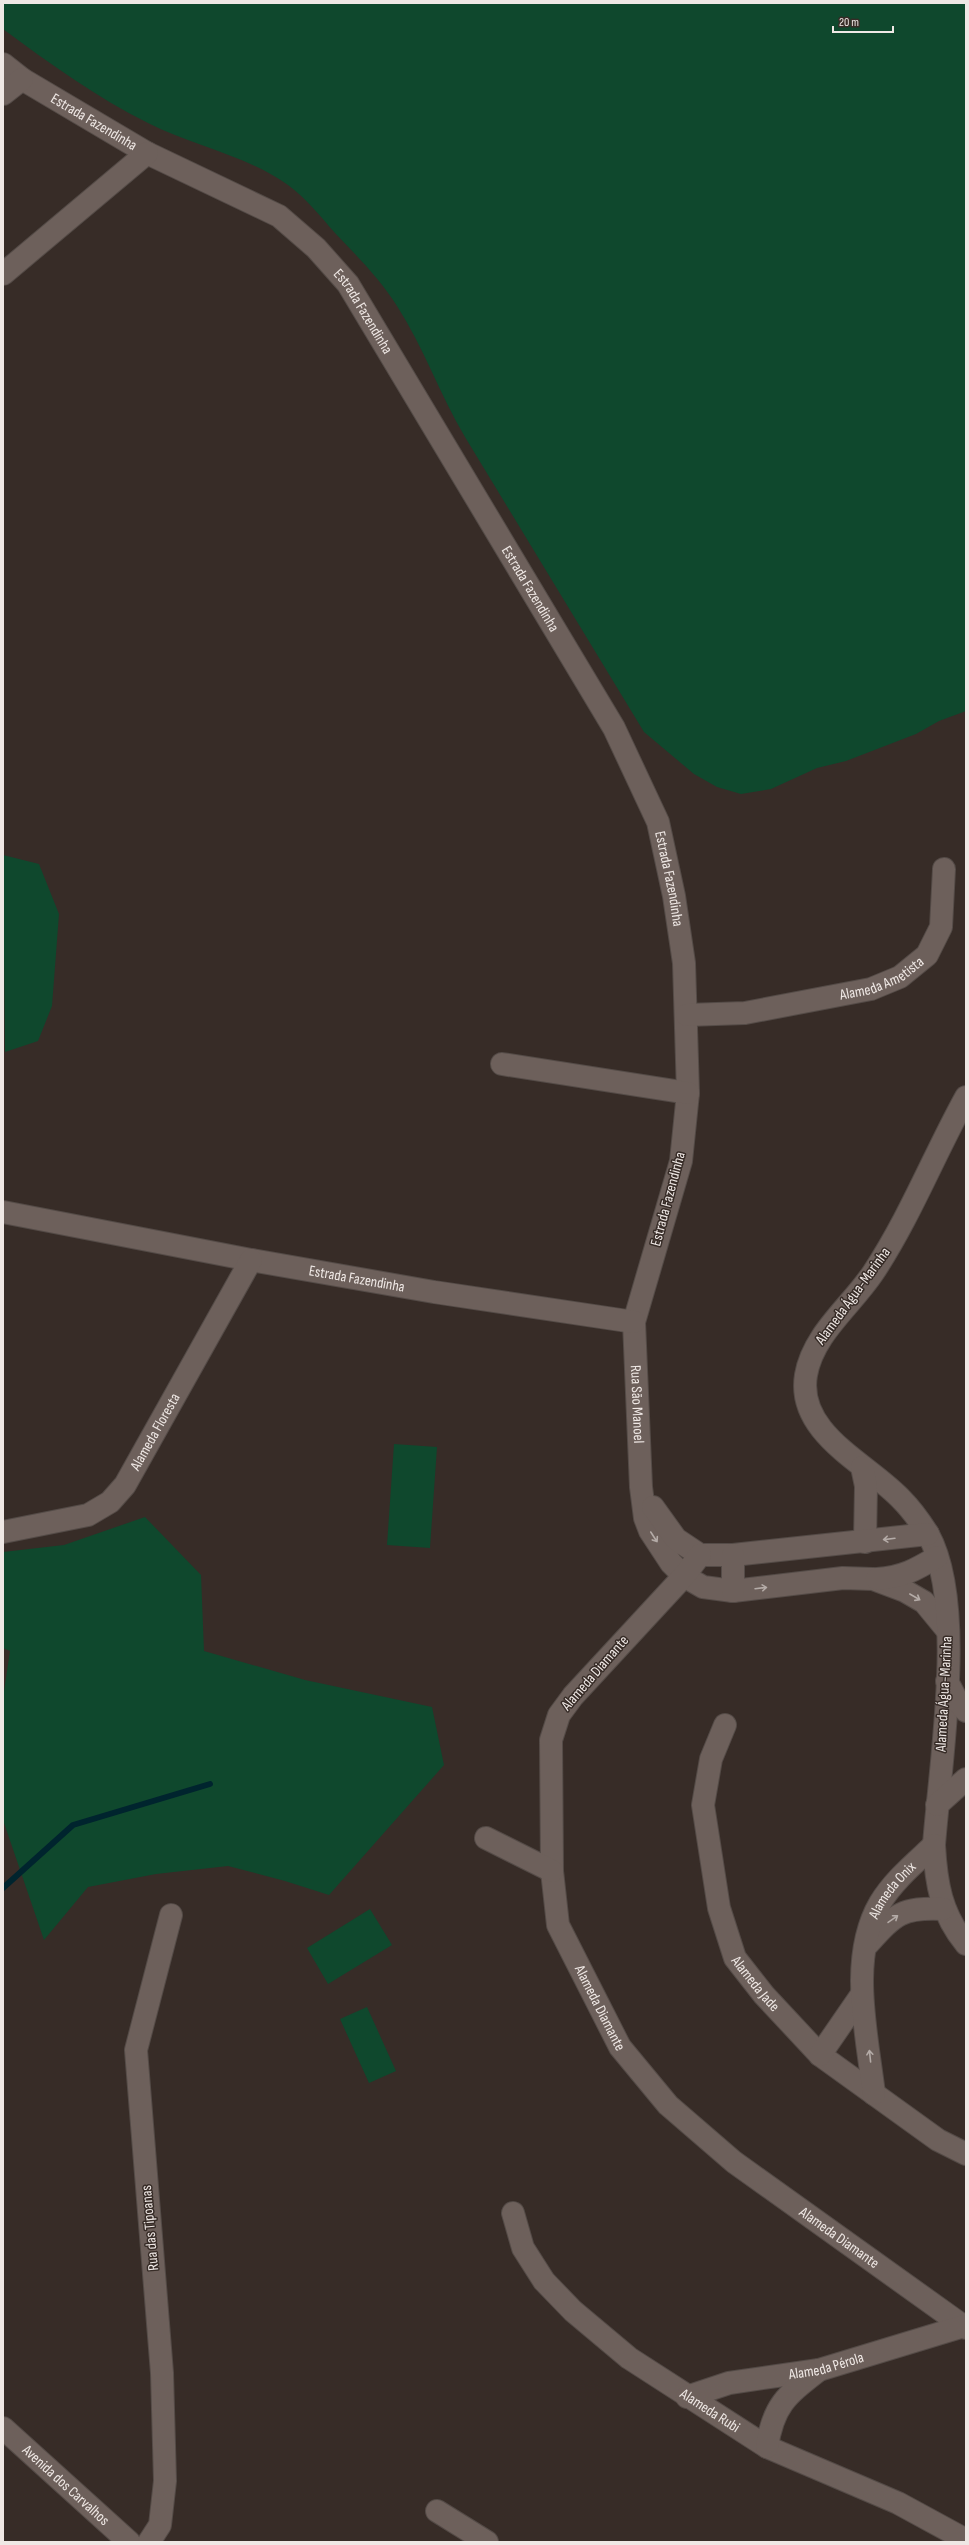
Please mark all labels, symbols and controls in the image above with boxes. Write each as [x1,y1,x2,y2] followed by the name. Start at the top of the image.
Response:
[833,8,893,34] scale bar
[839,15,859,30] text: 20 m
[48,89,141,155] street label: Estrada Fazendinha
[329,265,397,357] street label: Estrada Fazendinha
[497,542,564,635] street label: Estrada Fazendinha
[651,829,688,928] street label: Estrada Fazendinha
[837,952,928,1004] street label: Alameda Ametista
[646,1150,690,1248] street label: Estrada Fazendinha
[811,1243,895,1349] street label: Alameda Água-Marinha
[307,1261,406,1296] street label: Estrada Fazendinha
[626,1365,649,1444] street label: Rua São Manoel
[125,1389,184,1475] street label: Alameda Floresta
[650,1531,658,1542] one-way arrow
[883,1535,896,1543] one-way arrow
[754,1584,767,1591] one-way arrow
[909,1593,921,1601] one-way arrow
[556,1631,633,1715] street label: Alameda Diamante
[931,1635,957,1753] street label: Alameda Água-Marinha
[864,1857,920,1922] street label: Alameda Onix
[887,1915,898,1923] one-way arrow
[727,1951,784,2015] street label: Alameda Jade
[570,1961,630,2054] street label: Alameda Diamante
[866,2050,873,2063] one-way arrow
[137,2184,163,2272] street label: Rua das Tipoanas
[795,2202,883,2272] street label: Alameda Diamante
[786,2347,866,2384] street label: Alameda Pérola
[676,2384,744,2437] street label: Alameda Rubi
[18,2440,114,2529] street label: Avenida dos Carvalhos

